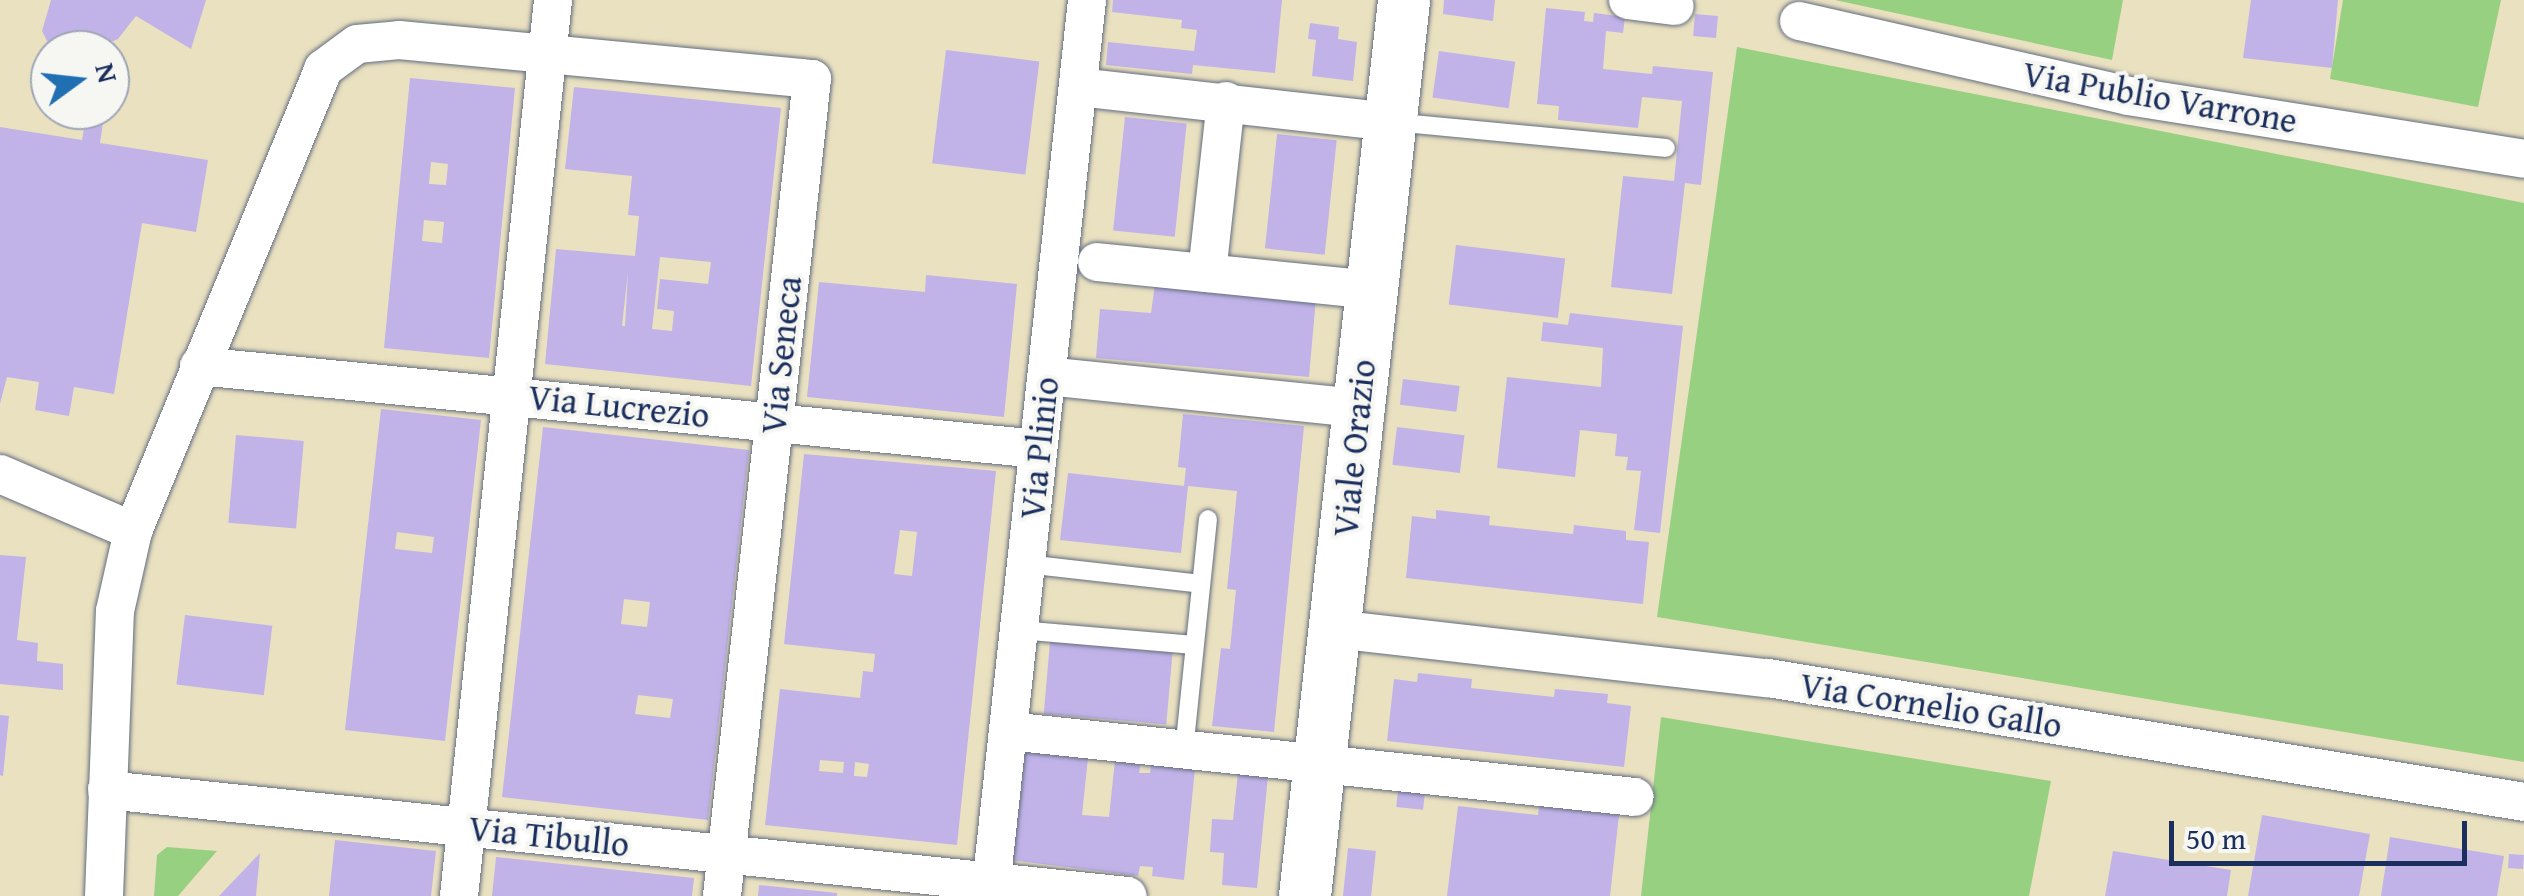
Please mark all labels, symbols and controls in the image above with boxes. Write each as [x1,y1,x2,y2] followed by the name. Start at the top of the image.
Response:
[30,30,130,130] north arrow
[2020,52,2300,142] street label: Via Publio Varrone
[85,58,130,87] text: N
[752,274,810,436] street label: Via Seneca
[1324,357,1384,539] street label: Viale Orazio
[1011,375,1067,521] street label: Via Plinio
[526,376,712,436] street label: Via Lucrezio
[1797,664,2065,746] street label: Via Cornelio Gallo
[2174,801,2472,863] scale bar
[467,807,631,865] street label: Via Tibullo
[2186,816,2246,860] text: 50 m

